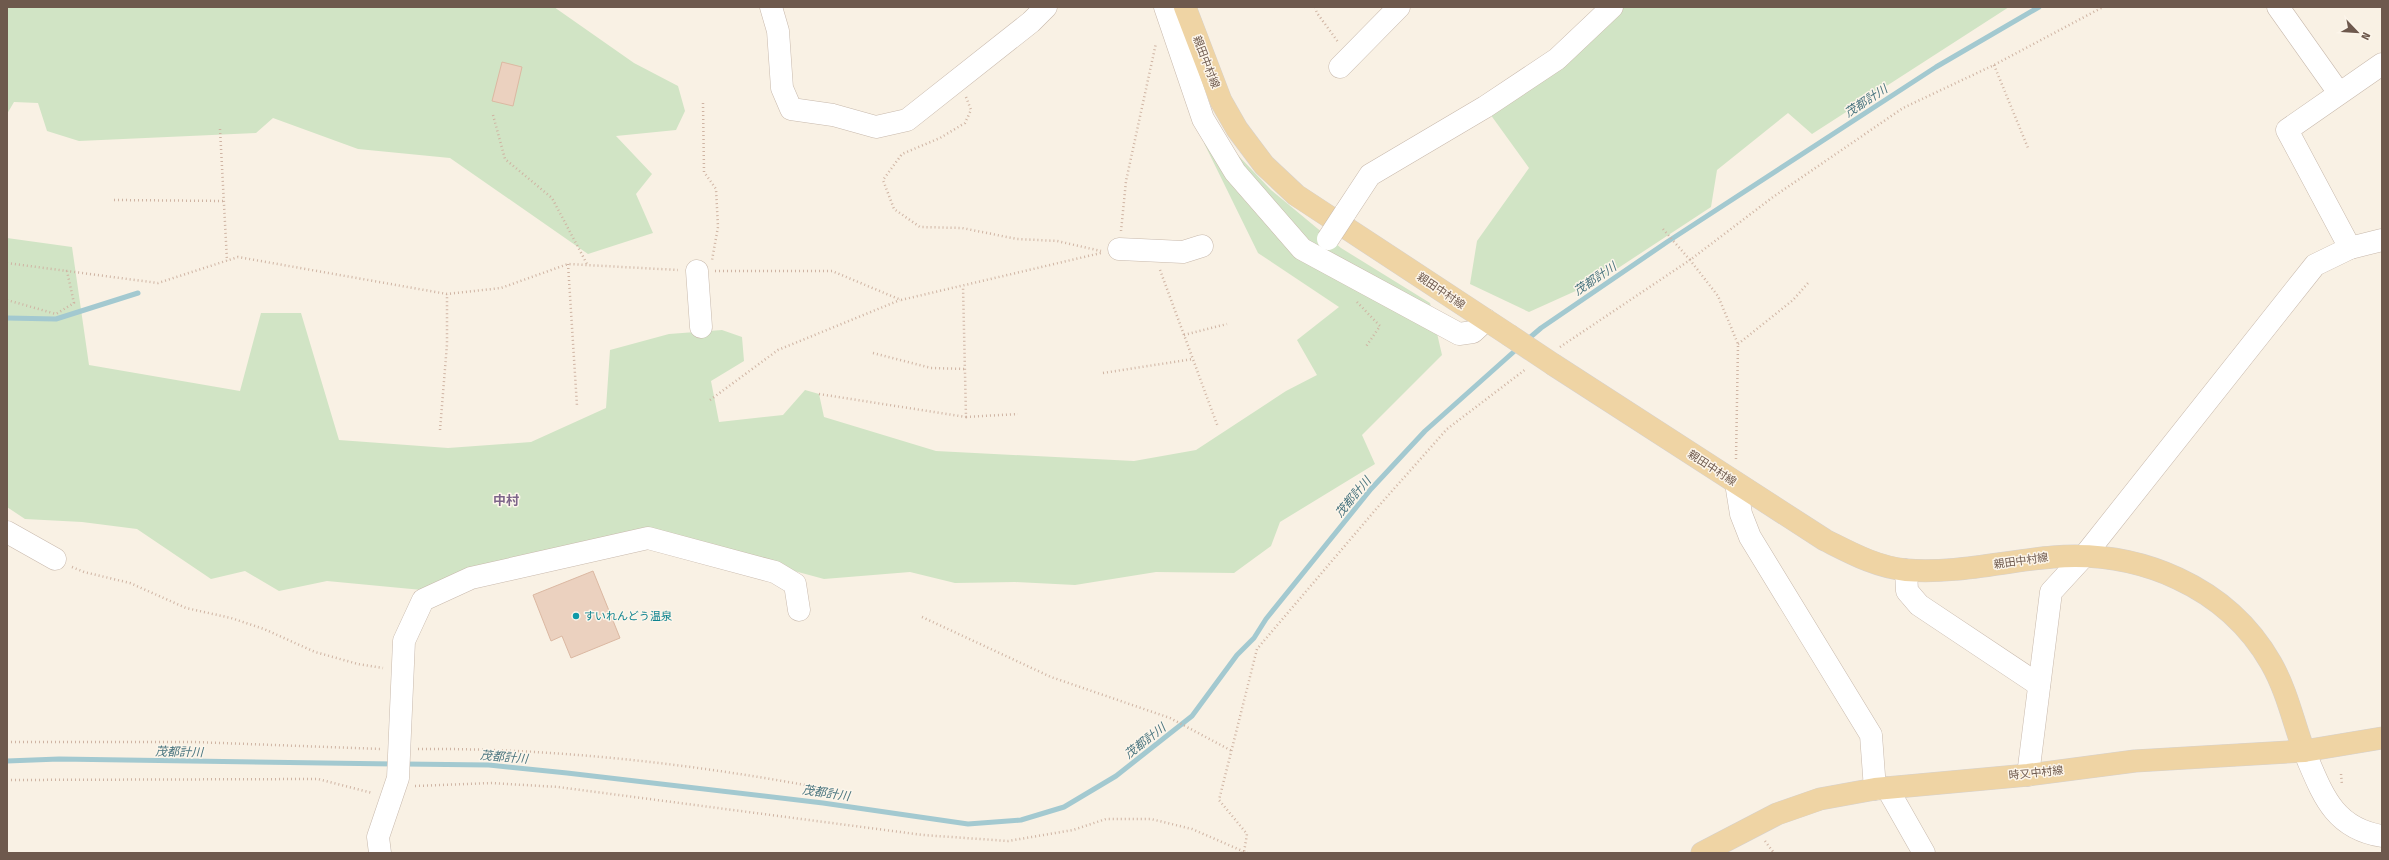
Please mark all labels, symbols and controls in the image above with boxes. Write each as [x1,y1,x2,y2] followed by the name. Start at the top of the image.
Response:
[2337,12,2377,52] north arrow
[2358,30,2373,42] text: N
[1190,34,1222,90] street label: 親田中村線
[1842,81,1892,120] water label: 茂都計川
[1571,259,1620,298] water label: 茂都計川
[1415,270,1467,312] street label: 親田中村線
[1685,448,1739,488] street label: 親田中村線
[1332,473,1375,520] water label: 茂都計川
[493,493,519,508] district label: 中村
[1993,551,2049,571] street label: 親田中村線
[584,610,673,623] place label: すいれんどう温泉
[571,611,581,621] marker: すいれんどう温泉
[1122,719,1170,761] water label: 茂都計川
[155,745,205,759] water label: 茂都計川
[479,748,531,766] water label: 茂都計川
[2008,764,2064,782] street label: 時又中村線
[801,783,853,804] water label: 茂都計川

